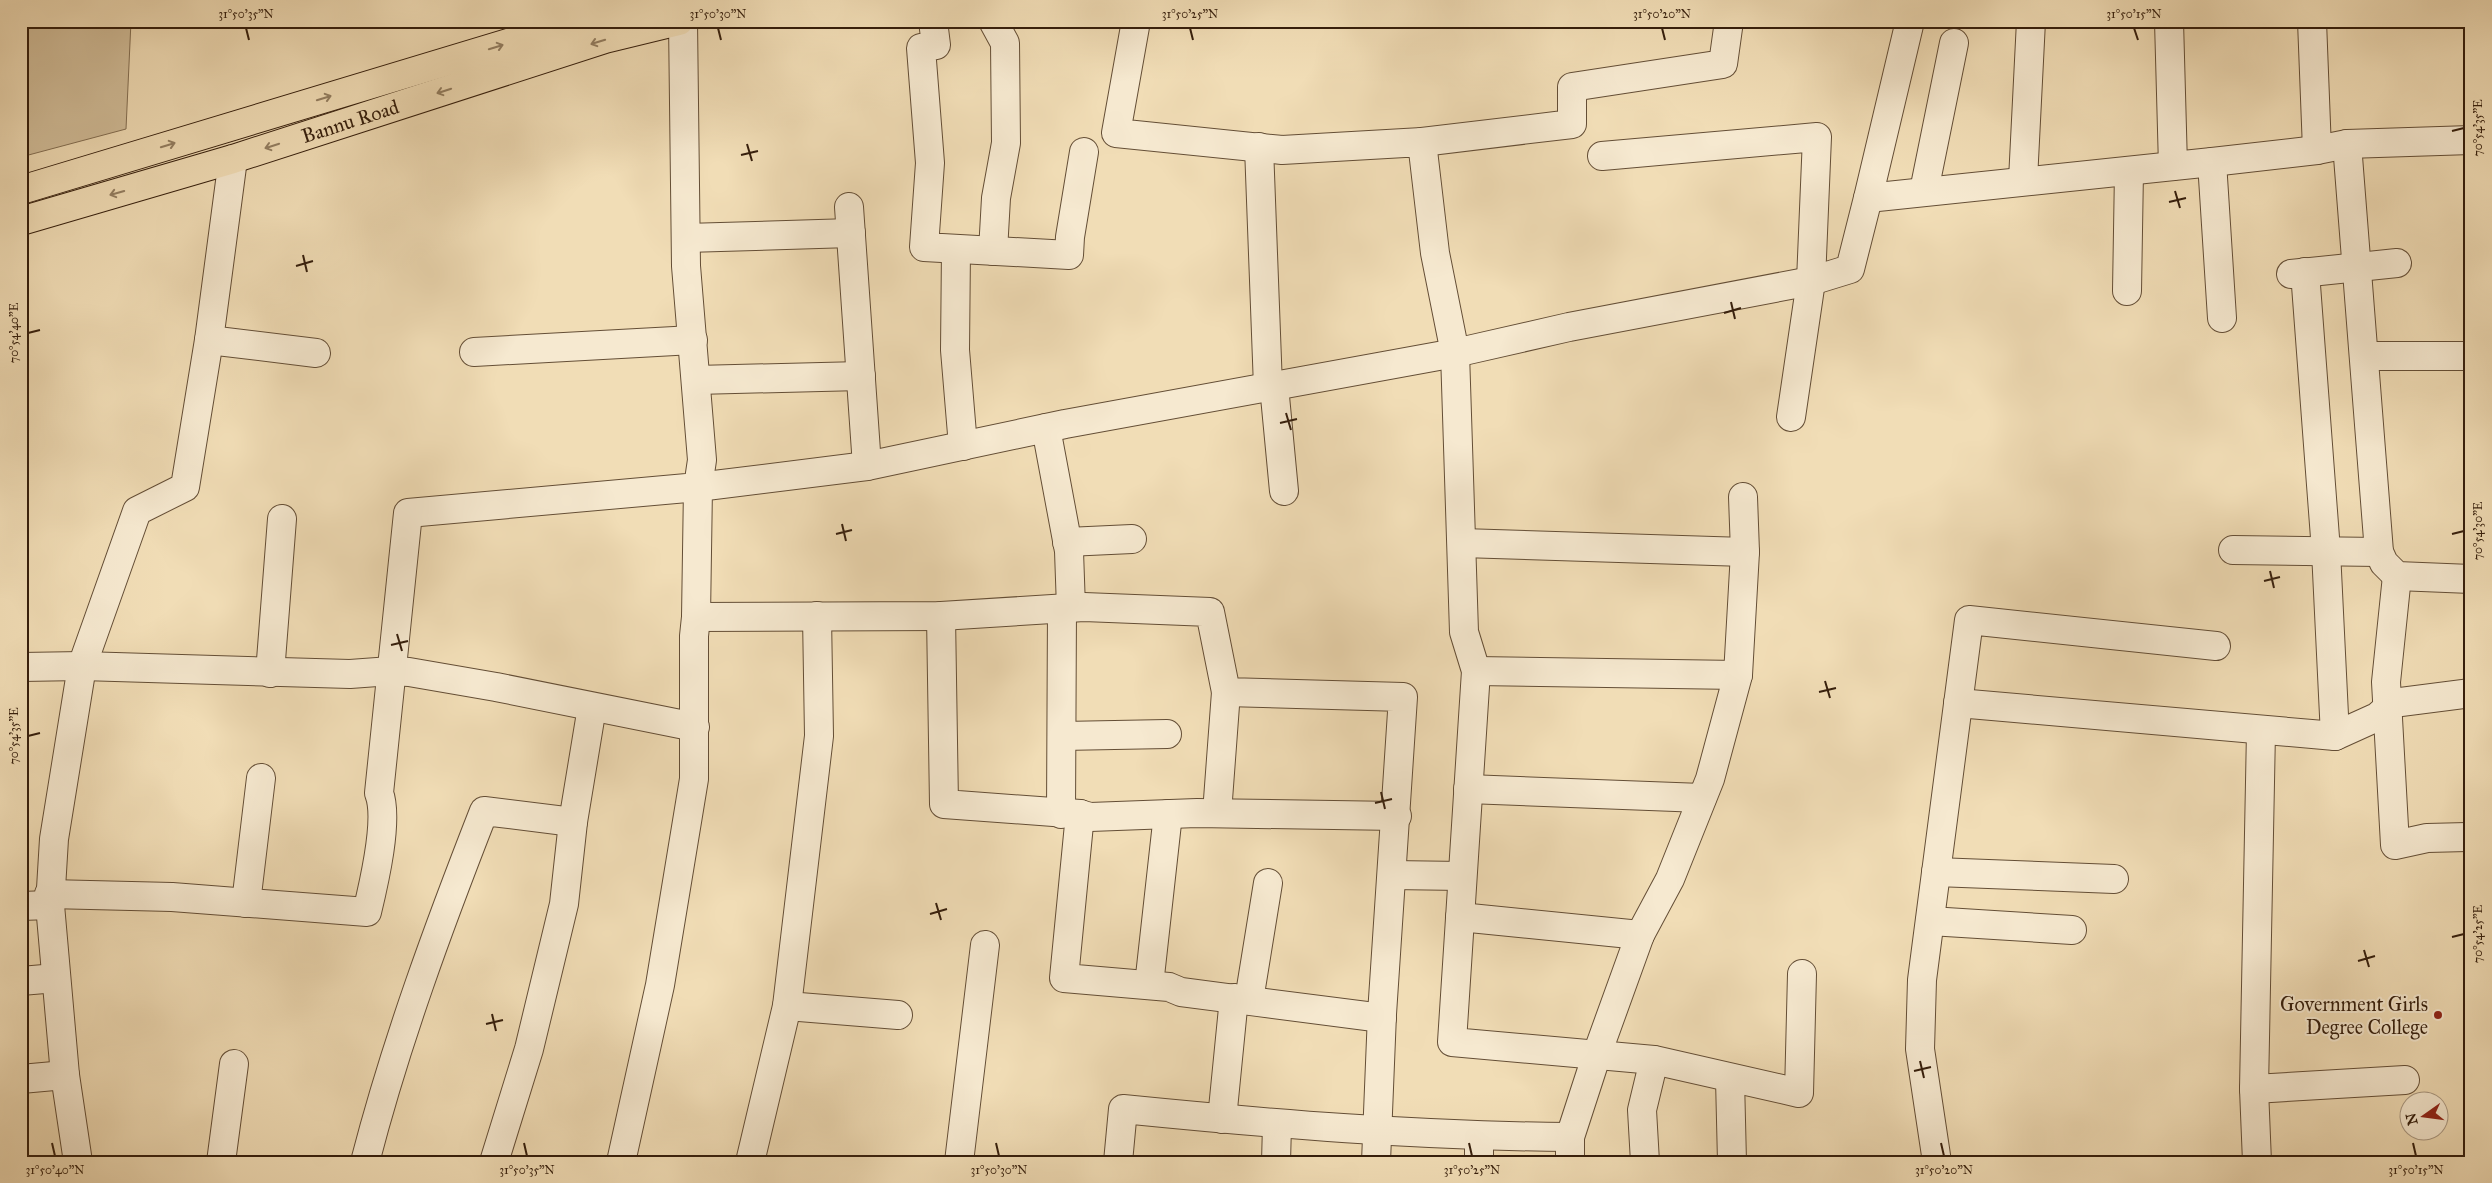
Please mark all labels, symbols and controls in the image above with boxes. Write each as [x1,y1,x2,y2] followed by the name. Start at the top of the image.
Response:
[218,7,274,21] text: 31°50'35"N
[690,7,746,21] text: 31°50'30"N
[1162,7,1218,21] text: 31°50'25"N
[1633,7,1691,21] text: 31°50'20"N
[2106,7,2162,21] text: 31°50'15"N
[591,37,607,47] one-way arrow
[488,41,504,51] one-way arrow
[436,87,452,97] one-way arrow
[316,93,332,103] one-way arrow
[298,94,402,148] street label: Bannu Road
[2471,99,2485,157] text: 70°54'35"E
[160,140,176,150] one-way arrow
[264,142,280,152] one-way arrow
[109,189,125,199] one-way arrow
[7,302,21,363] text: 70°54'40"E
[2471,501,2485,560] text: 70°54'30"E
[7,707,21,765] text: 70°54'35"E
[2471,904,2485,963] text: 70°54'25"E
[2280,992,2428,1040] place label: Government Girls Degree College
[2432,1009,2444,1021] marker: Government Girls Degree College
[2400,1090,2450,1140] north arrow
[2402,1111,2422,1127] text: N
[26,1163,84,1177] text: 31°50'40"N
[499,1163,555,1177] text: 31°50'35"N
[971,1163,1027,1177] text: 31°50'30"N
[1444,1163,1500,1177] text: 31°50'25"N
[1915,1163,1973,1177] text: 31°50'20"N
[2388,1163,2444,1177] text: 31°50'15"N

